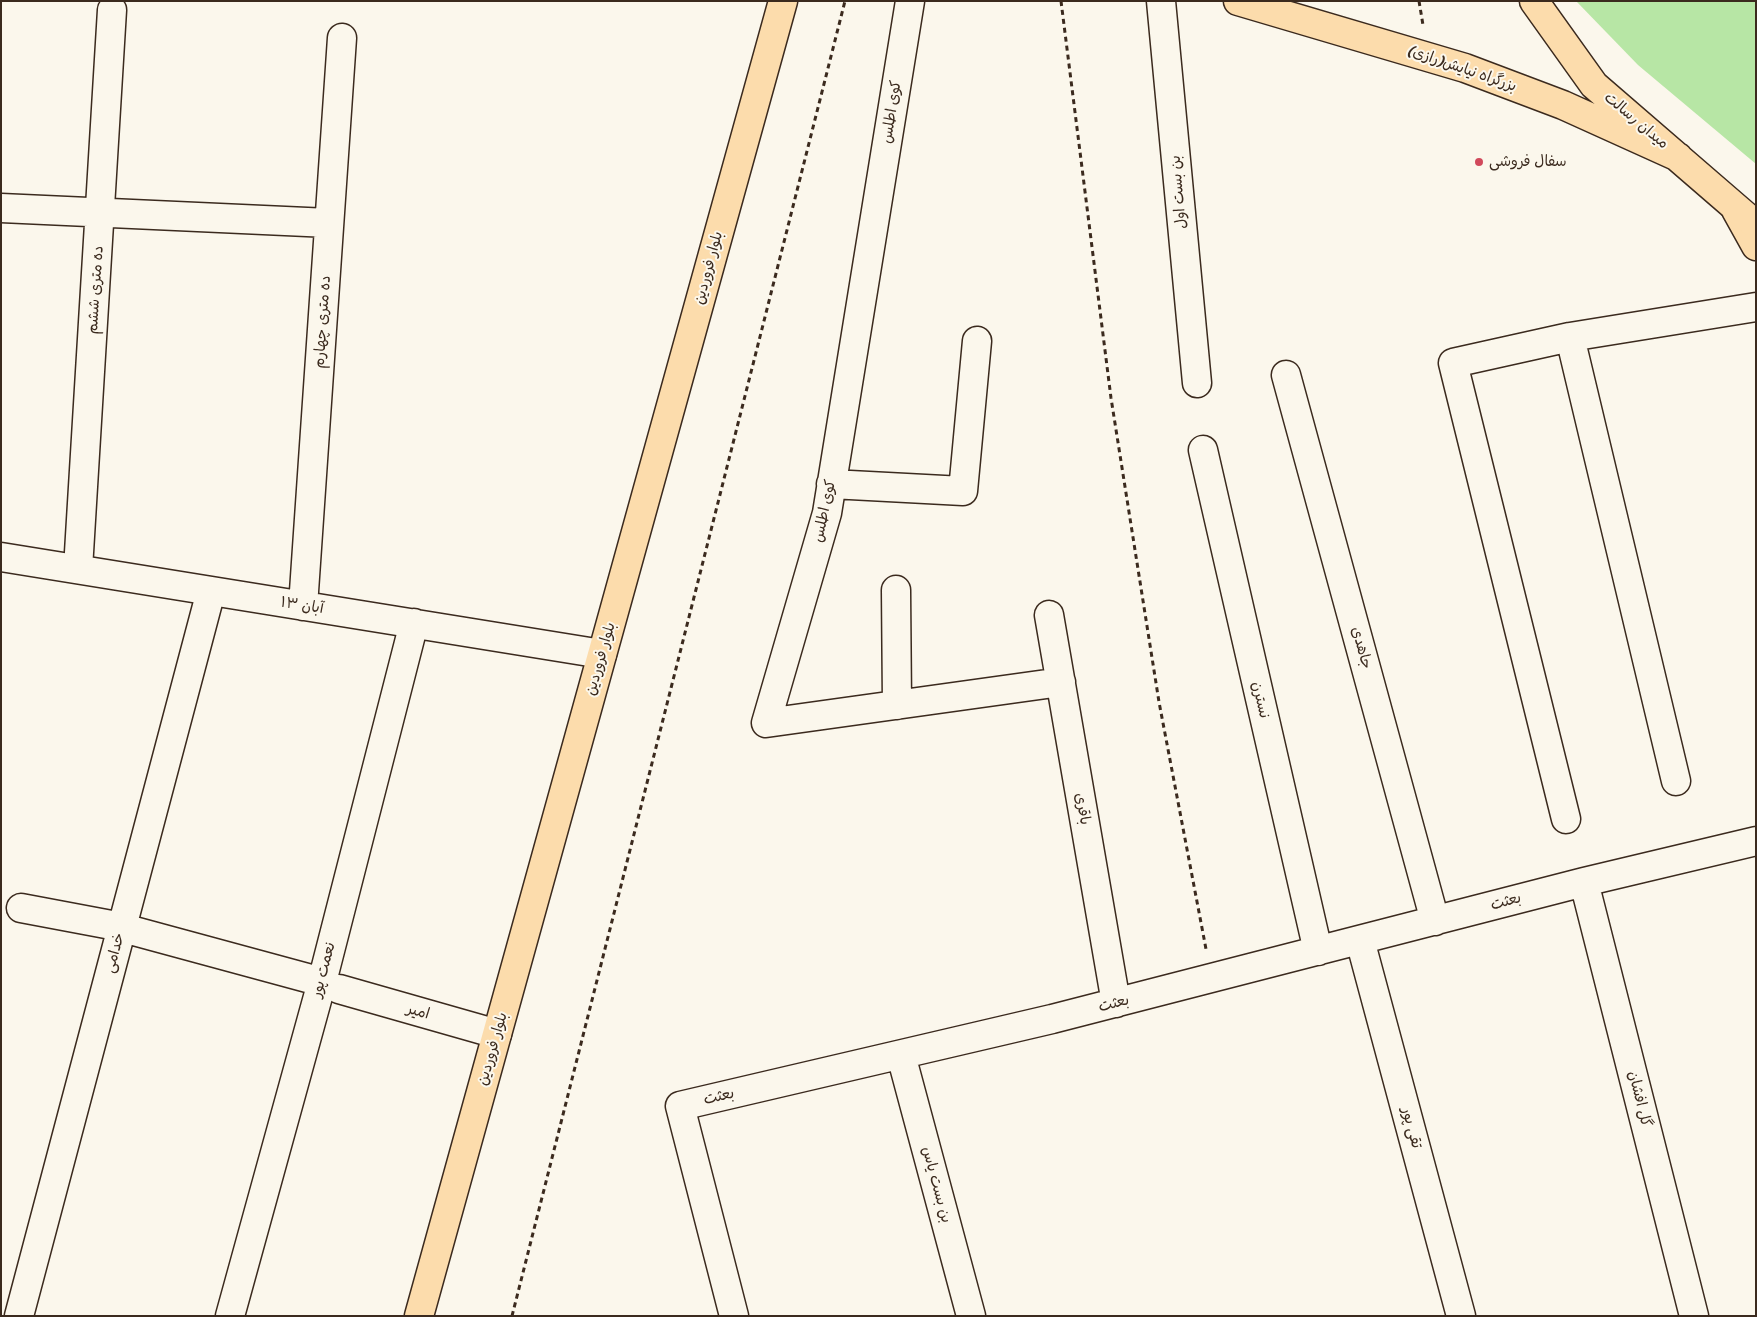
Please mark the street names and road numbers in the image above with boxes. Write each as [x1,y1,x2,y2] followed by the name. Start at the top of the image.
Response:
[1405,42,1519,96] street label: بزرگراه نیایش(رازی)
[878,79,906,145] street label: کوی اطلس
[1600,89,1672,153] street label: میدان رسالت
[1167,154,1191,230] street label: بن بست اول
[691,229,727,307] street label: بلوار فروردین
[84,245,108,335] street label: ده متری ششم
[311,275,335,369] street label: ده متری چهارم
[810,478,840,544] street label: کوی اطلس
[279,594,325,618] street label: ۱۳ آبان
[582,620,620,698] street label: بلوار فروردین
[1347,625,1375,671] street label: جاهدی
[1247,680,1273,720] street label: نسترن
[1070,792,1094,826] street label: باقری
[1489,889,1523,915] street label: بعثت
[101,931,129,975] street label: خدامی
[308,940,340,1000] street label: نعمت پور
[1097,992,1131,1016] street label: بعثت
[404,1000,432,1024] street label: امیر
[474,1010,512,1088] street label: بلوار فروردین
[1623,1069,1655,1129] street label: گل افشان
[702,1085,736,1109] street label: بعثت
[1397,1105,1425,1151] street label: تقی پور
[917,1145,955,1225] street label: بن بست یاس

